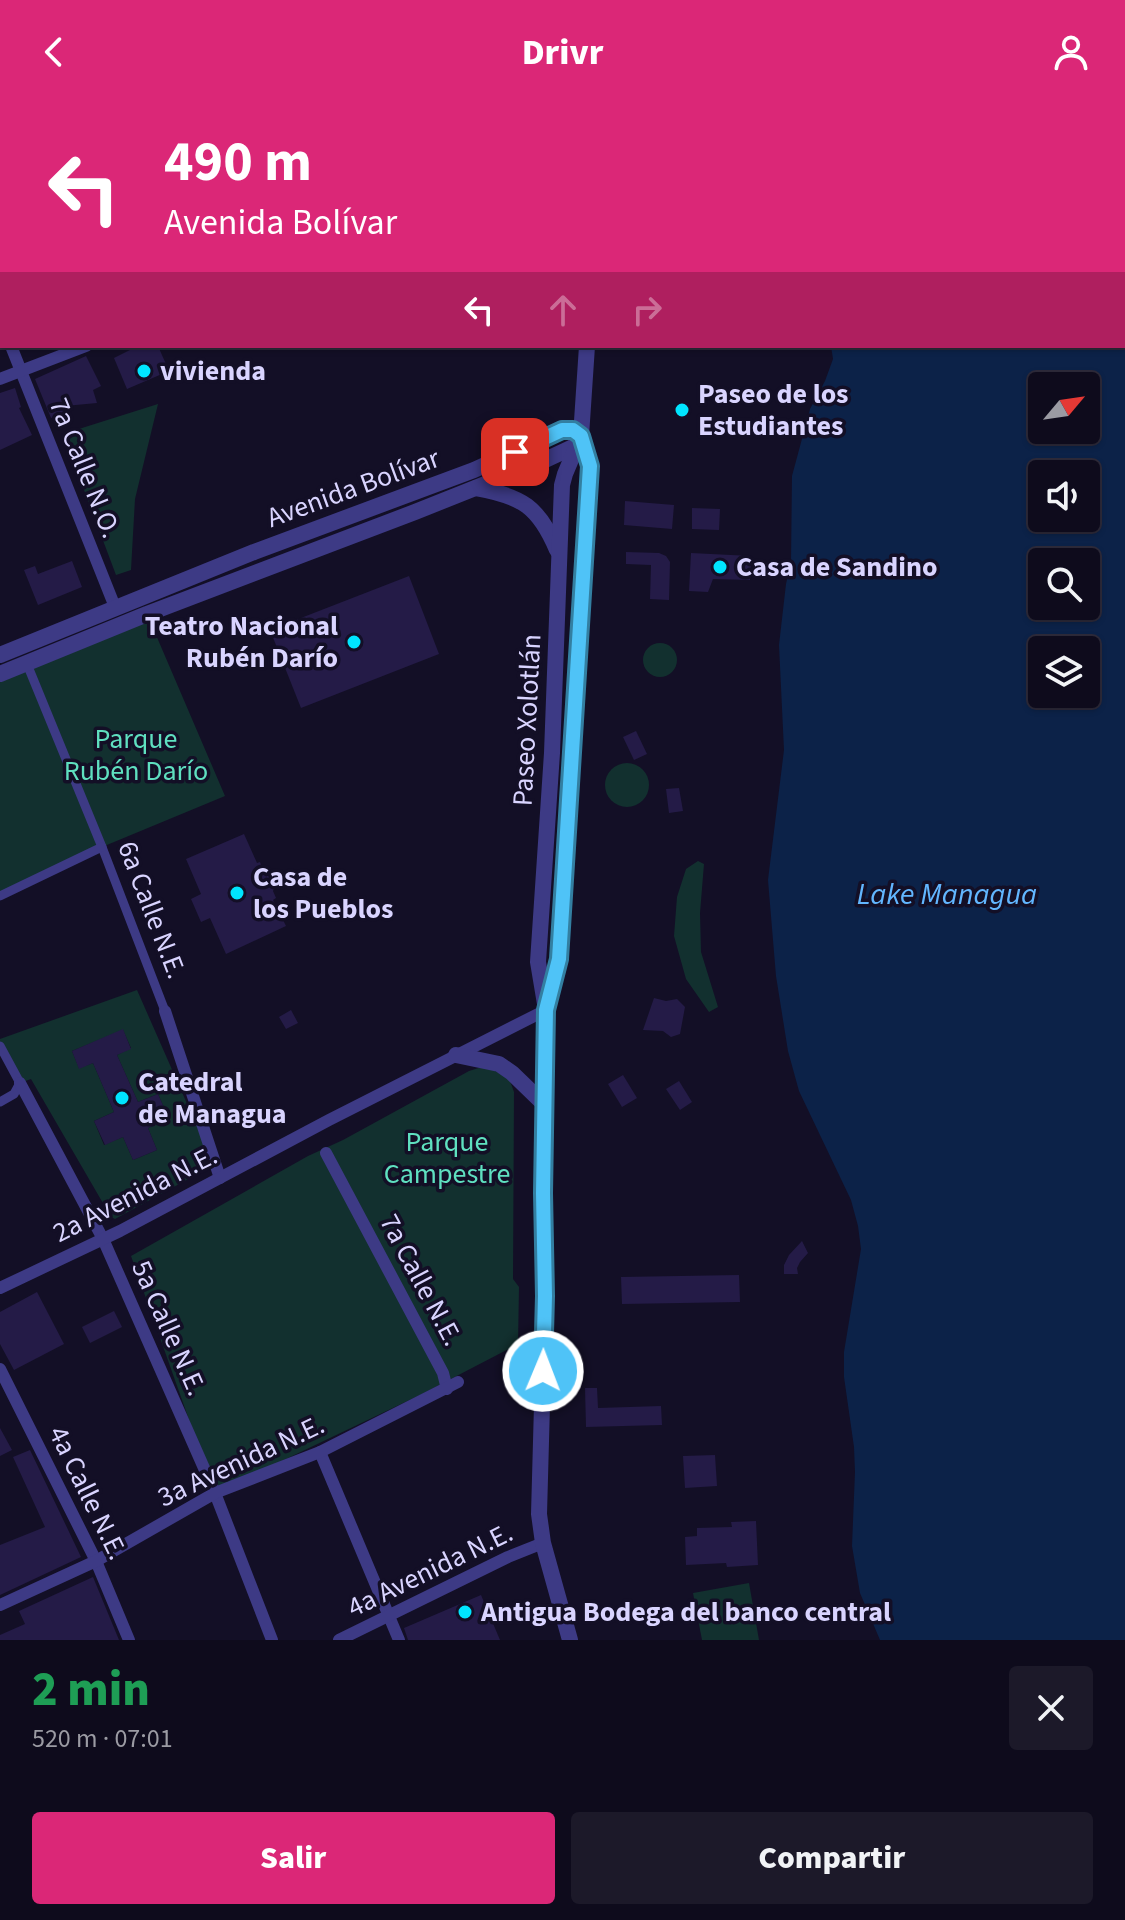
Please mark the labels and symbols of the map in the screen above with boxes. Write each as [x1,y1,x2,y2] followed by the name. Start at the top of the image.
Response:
[160,351,266,391] place label: vivienda
[135,362,153,380] marker: vivienda
[1028,372,1100,444] north arrow
[698,374,849,446] place label: Paseo de los Estudiantes
[39,392,131,544] street label: 7a Calle N.O.
[673,401,691,419] marker: Paseo de los Estudiantes
[481,418,549,486] pin
[261,438,445,538] street label: Avenida Bolívar
[736,547,938,587] place label: Casa de Sandino
[711,558,729,576] marker: Casa de Sandino
[145,606,338,678] place label: Teatro Nacional Rubén Darío
[345,633,363,651] marker: Teatro Nacional Rubén Darío
[503,633,551,807] street label: Paseo Xolotlán
[64,719,208,791] park label: Parque Rubén Darío
[107,835,197,985] street label: 6a Calle N.E.
[253,857,393,929] place label: Casa de los Pueblos
[857,873,1037,916] water label: Lake Managua
[228,884,246,902] marker: Casa de los Pueblos
[138,1062,287,1134] place label: Catedral de Managua
[113,1089,131,1107] marker: Catedral de Managua
[384,1122,510,1194] park label: Parque Campestre
[46,1135,224,1253] street label: 2a Avenida N.E.
[369,1207,473,1353] street label: 7a Calle N.E.
[121,1254,217,1402] street label: 5a Calle N.E.
[501,1329,585,1413] position arrow
[151,1405,331,1517] street label: 3a Avenida N.E.
[38,1419,138,1567] street label: 4a Calle N.E.
[340,1513,520,1627] street label: 4a Avenida N.E.
[480,1592,891,1632] place label: Antigua Bodega del banco central
[456,1603,474,1621] marker: Antigua Bodega del banco central

